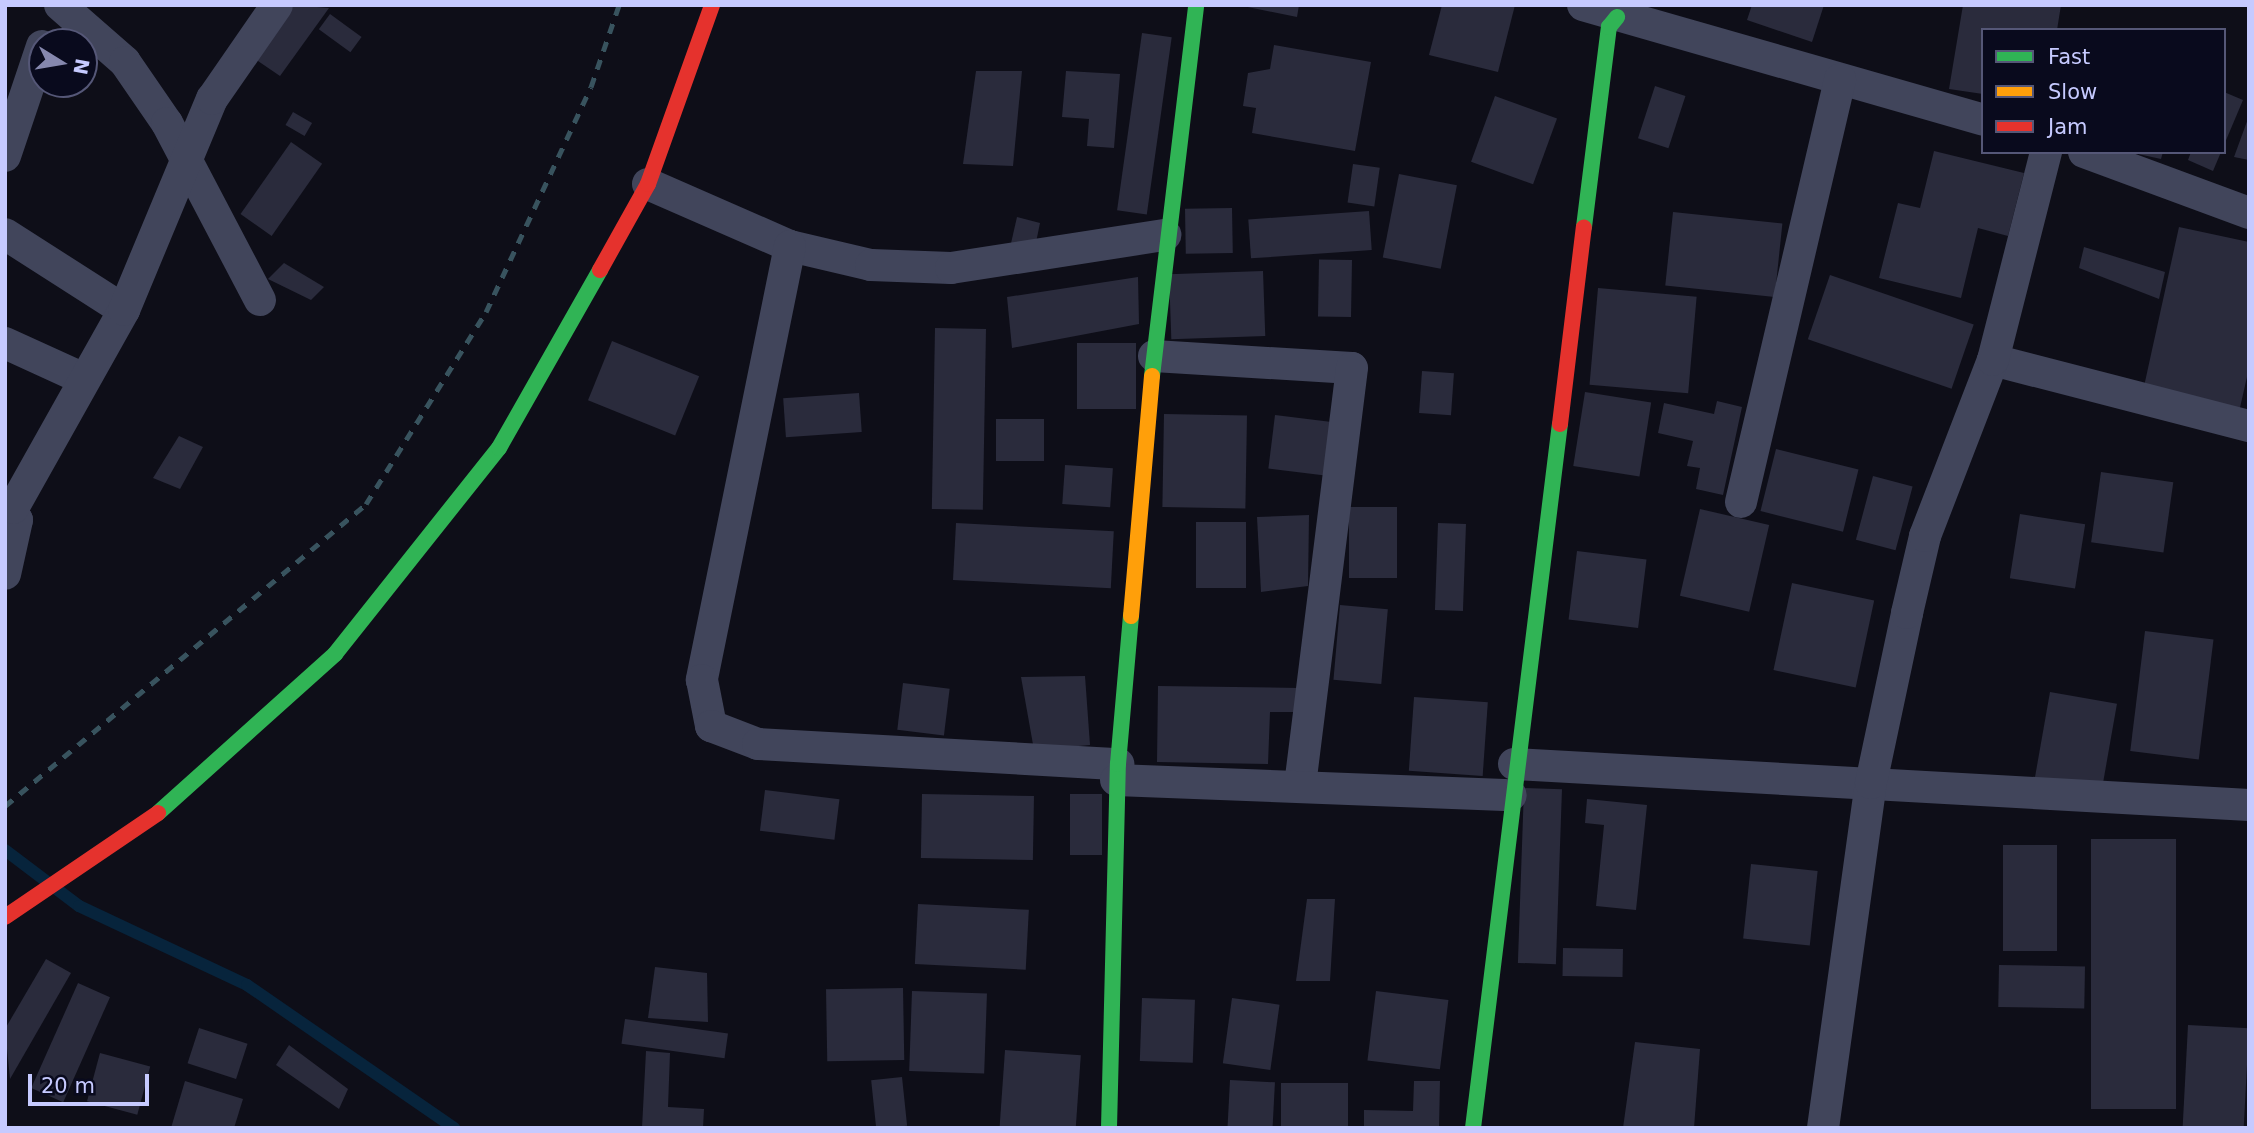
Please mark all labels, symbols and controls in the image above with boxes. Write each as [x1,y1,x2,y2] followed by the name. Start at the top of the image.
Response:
[28,28,98,98] north arrow
[1981,28,2226,154] legend
[2048,45,2090,69] text: Fast
[69,57,94,77] text: N
[2048,80,2097,104] text: Slow
[2048,115,2088,139] text: Jam
[32,1060,152,1104] scale bar
[41,1074,95,1098] text: 20 m

